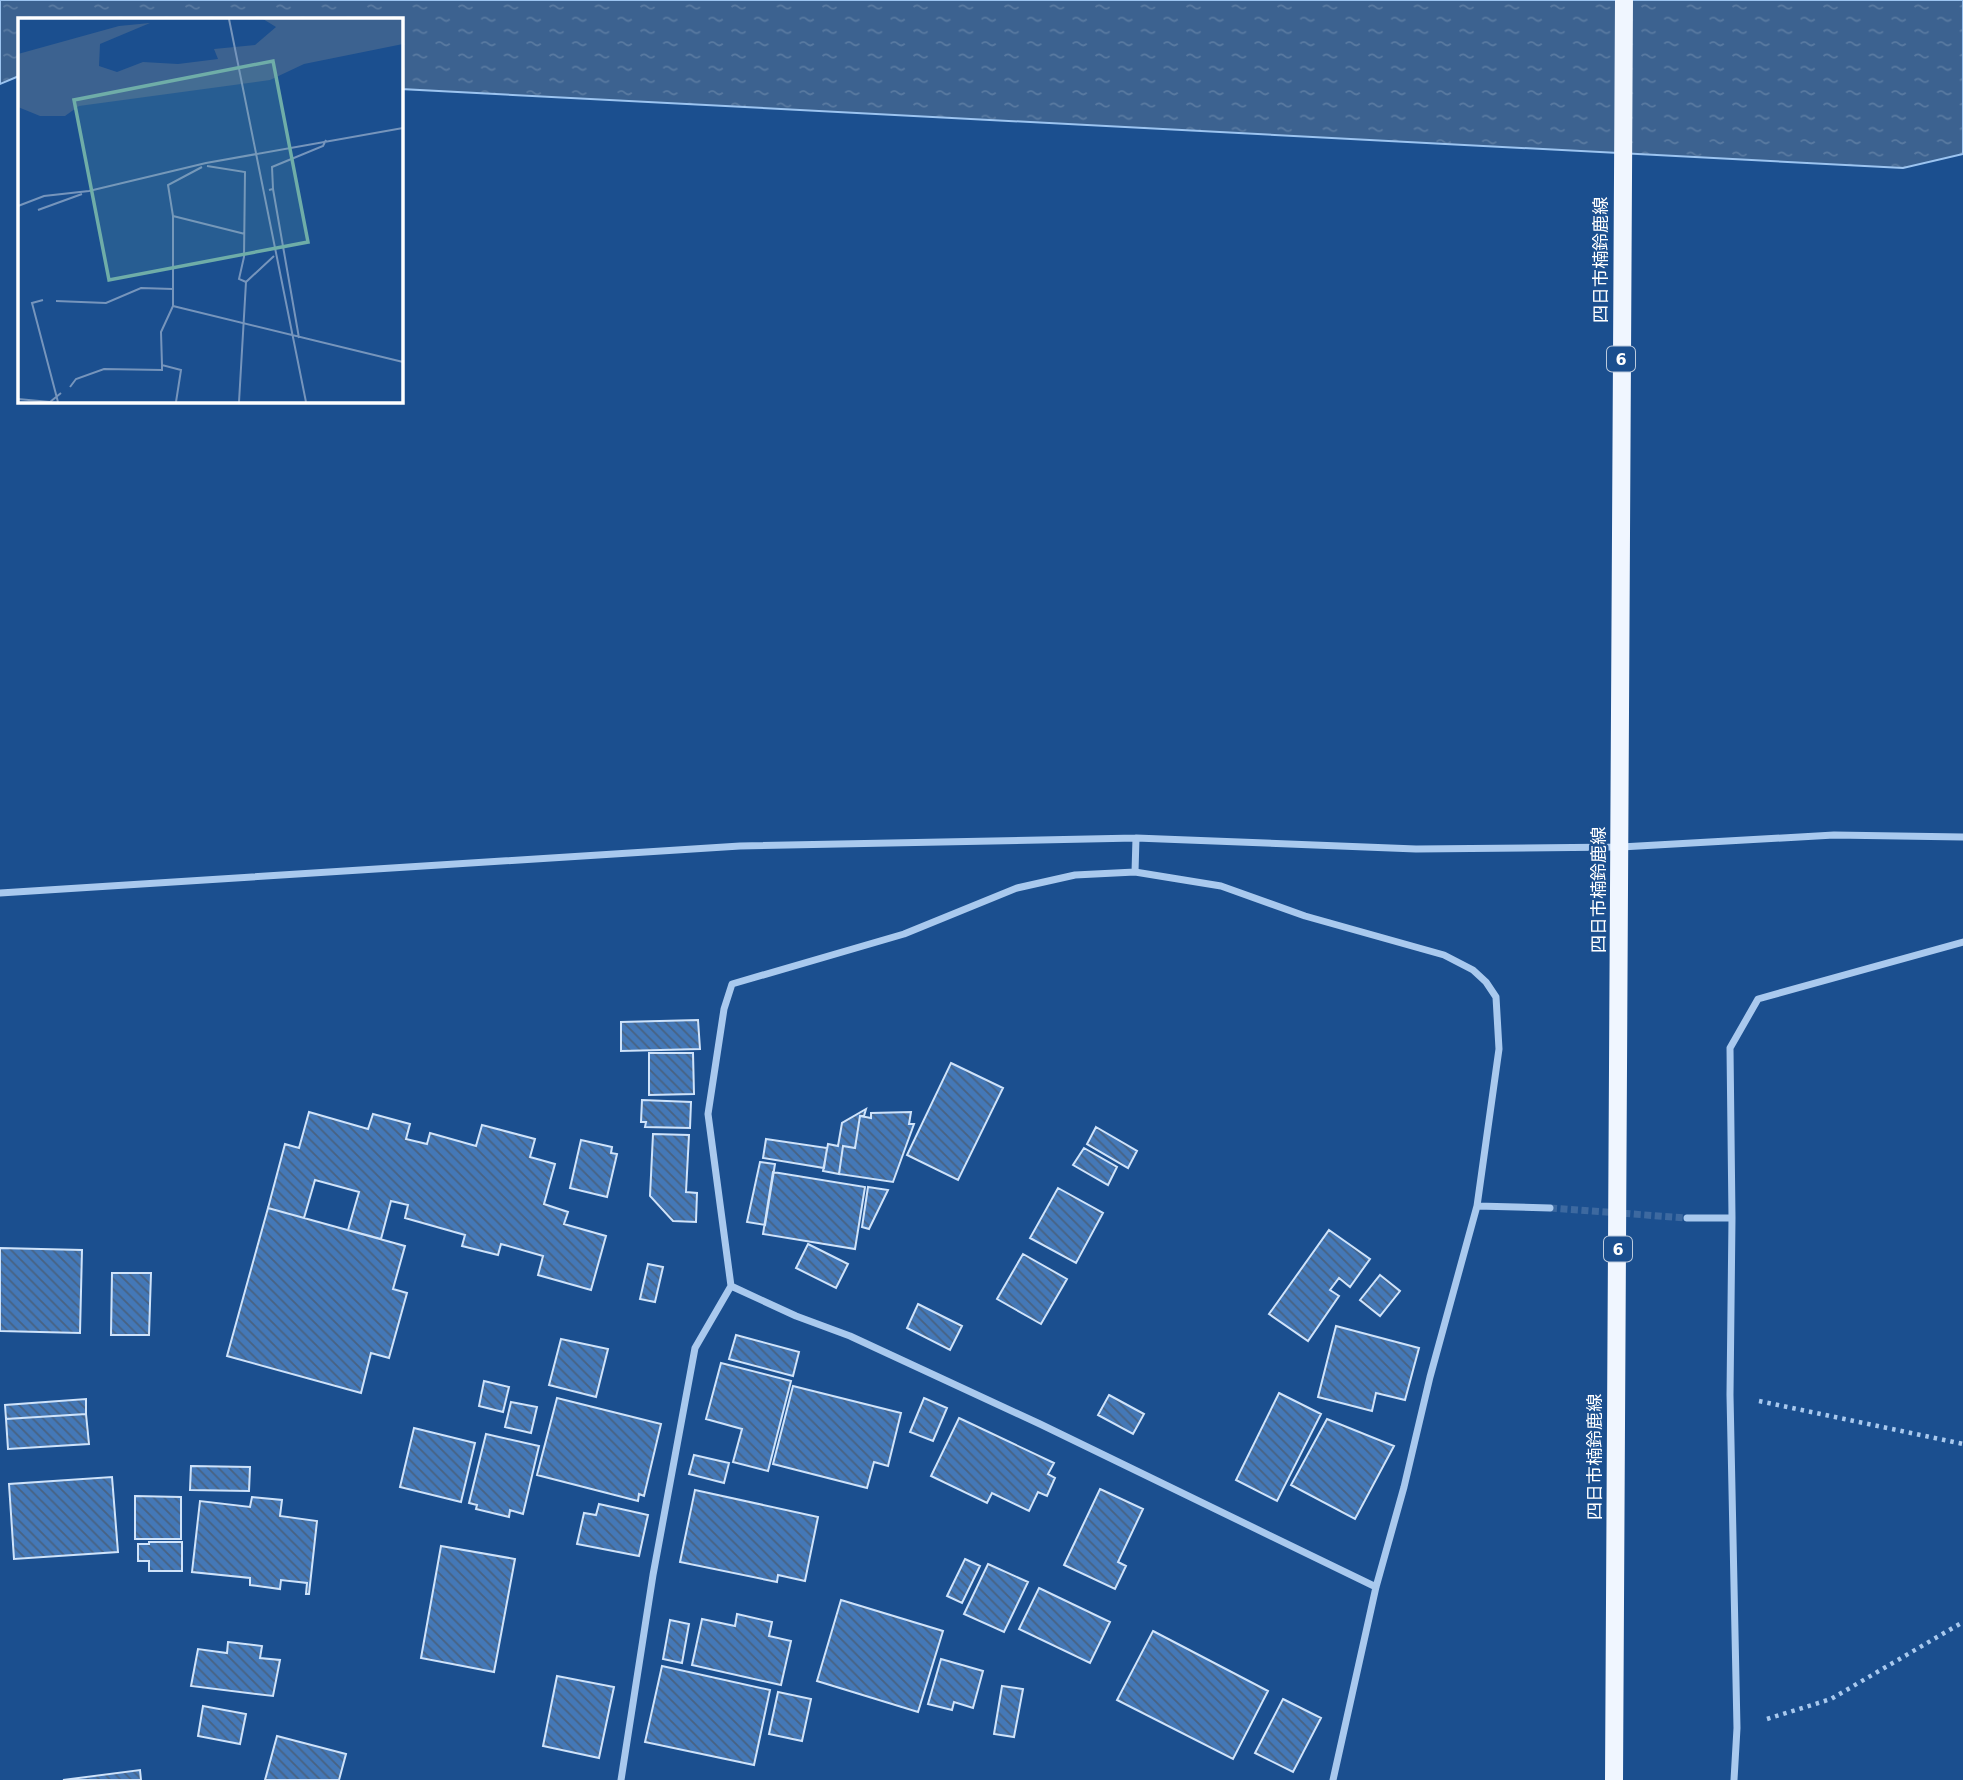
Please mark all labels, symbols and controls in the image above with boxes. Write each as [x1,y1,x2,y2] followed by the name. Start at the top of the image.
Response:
[18,18,402,402] inset map
[1590,197,1611,323] street label: 四日市楠鈴鹿線
[1607,346,1635,372] road number: 6
[1588,827,1609,953] street label: 四日市楠鈴鹿線
[1604,1236,1632,1261] road number: 6
[1584,1394,1605,1520] street label: 四日市楠鈴鹿線

